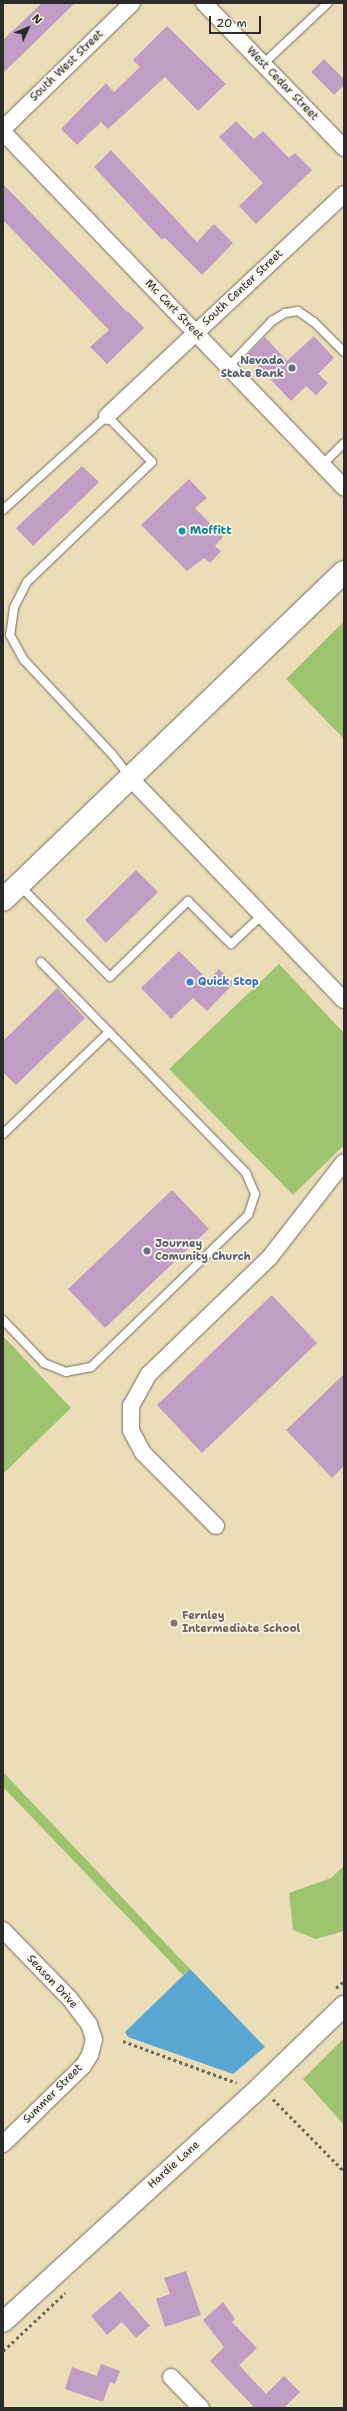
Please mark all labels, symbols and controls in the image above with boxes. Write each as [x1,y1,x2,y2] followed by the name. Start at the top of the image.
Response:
[8,8,48,48] north arrow
[211,8,263,34] scale bar
[29,11,45,28] text: N
[216,15,247,31] text: 20 m
[28,28,106,104] street label: South West Street
[243,44,321,124] street label: West Cedar Street
[200,247,286,329] street label: South Center Street
[142,277,206,343] street label: Mc Cart Street
[221,355,284,381] place label: Nevada State Bank
[287,363,297,373] marker: Nevada State Bank
[190,524,231,538] place label: Moffitt
[177,526,187,536] marker: Moffitt
[198,975,259,989] place label: Quick Stop
[185,977,195,987] marker: Quick Stop
[155,1238,251,1264] place label: Journey Comunity Church
[142,1246,152,1256] marker: Journey Comunity Church
[182,1610,300,1636] place label: Fernley Intermediate School
[169,1618,179,1628] marker: Fernley Intermediate School
[24,1953,80,2011] street label: Season Drive
[21,2062,85,2126] street label: Summer Street
[145,2138,203,2192] street label: Hardie Lane

